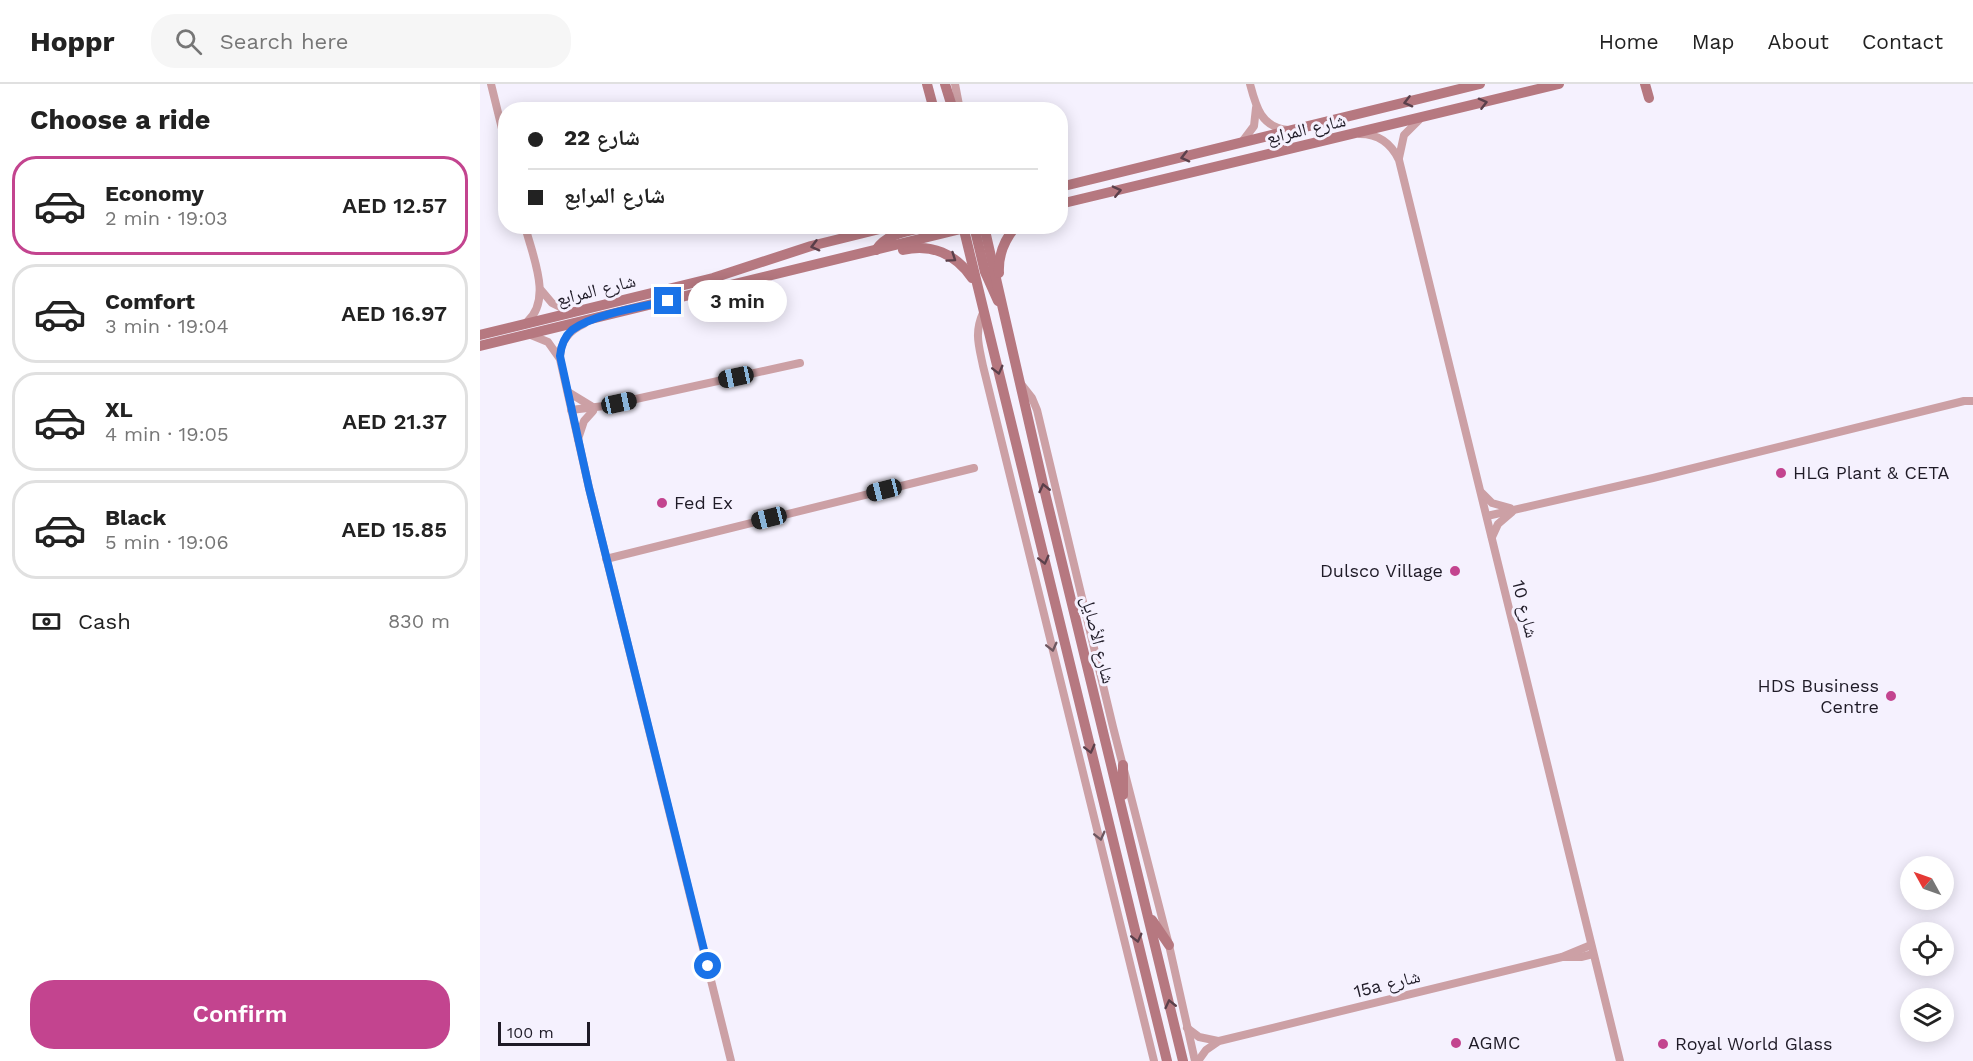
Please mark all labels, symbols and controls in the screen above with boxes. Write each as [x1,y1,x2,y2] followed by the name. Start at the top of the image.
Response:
[151,14,571,68] search box
[30,25,115,58] text: Hoppr
[172,25,205,58] icon: search
[220,29,349,54] text: Search here
[1599,29,1659,54] text: Home
[1692,29,1735,54] text: Map
[1768,29,1829,54] text: About
[1862,29,1943,54] text: Contact
[1403,94,1413,107] one-way arrow
[1478,97,1488,110] one-way arrow
[30,104,210,136] text: Choose a ride
[1264,109,1348,150] street label: شارع المرابع
[564,125,640,150] text: شارع 22
[1180,149,1190,162] one-way arrow
[33,179,87,233] icon: car
[105,181,204,206] text: Economy
[564,183,665,208] text: شارع المرابع
[1112,185,1122,198] one-way arrow
[342,193,447,218] text: AED 12.57
[105,206,228,230] text: 2 min · 19:03
[810,238,820,251] one-way arrow
[946,251,957,262] one-way arrow
[554,270,638,311] street label: شارع المرابع
[689,280,788,322] callout: 3 min
[33,287,87,341] icon: car
[654,287,681,314] route end
[105,289,195,314] text: Comfort
[710,289,765,313] text: 3 min
[341,301,447,326] text: AED 16.97
[105,314,229,338] text: 3 min · 19:04
[717,364,755,390] car
[991,365,1004,375] one-way arrow
[600,390,638,416] car
[33,395,87,449] icon: car
[105,397,133,422] text: XL
[342,409,447,434] text: AED 21.37
[105,422,229,446] text: 4 min · 19:05
[1793,462,1950,483] place label: HLG Plant & CETA
[1774,466,1788,480] marker: HLG Plant & CETA
[864,477,904,503] car
[1039,483,1052,493] one-way arrow
[674,492,733,513] place label: Fed Ex
[655,496,669,510] marker: Fed Ex
[33,503,87,557] icon: car
[105,505,166,530] text: Black
[749,505,789,531] car
[341,517,447,542] text: AED 15.85
[105,530,229,554] text: 5 min · 19:06
[1036,554,1049,564] one-way arrow
[1320,560,1443,581] place label: Dulsco Village
[1448,564,1462,578] marker: Dulsco Village
[1507,578,1543,640] street label: شارع 10
[1077,594,1119,686] street label: شارع الأصايل
[30,605,63,638] icon: cash
[78,609,131,634] text: Cash
[388,609,450,633] text: 830 m
[1045,642,1058,652] one-way arrow
[1758,675,1879,717] place label: HDS Business Centre
[1884,689,1898,703] marker: HDS Business Centre
[1083,744,1096,754] one-way arrow
[1092,831,1105,841] one-way arrow
[1900,856,1954,910] north arrow
[1900,856,1954,1042] map controls
[1900,922,1954,976] button: locate
[1130,933,1143,943] one-way arrow
[694,952,721,979] route start
[1352,965,1422,1003] street label: 15a شارع
[30,980,450,1049] button: Confirm
[1900,988,1954,1042] button: layers
[1164,999,1177,1009] one-way arrow
[498,1019,590,1046] scale bar
[507,1023,554,1042] text: 100 m
[1468,1032,1520,1053] place label: AGMC
[1675,1033,1832,1054] place label: Royal World Glass
[1449,1036,1463,1050] marker: AGMC
[1656,1037,1670,1051] marker: Royal World Glass

